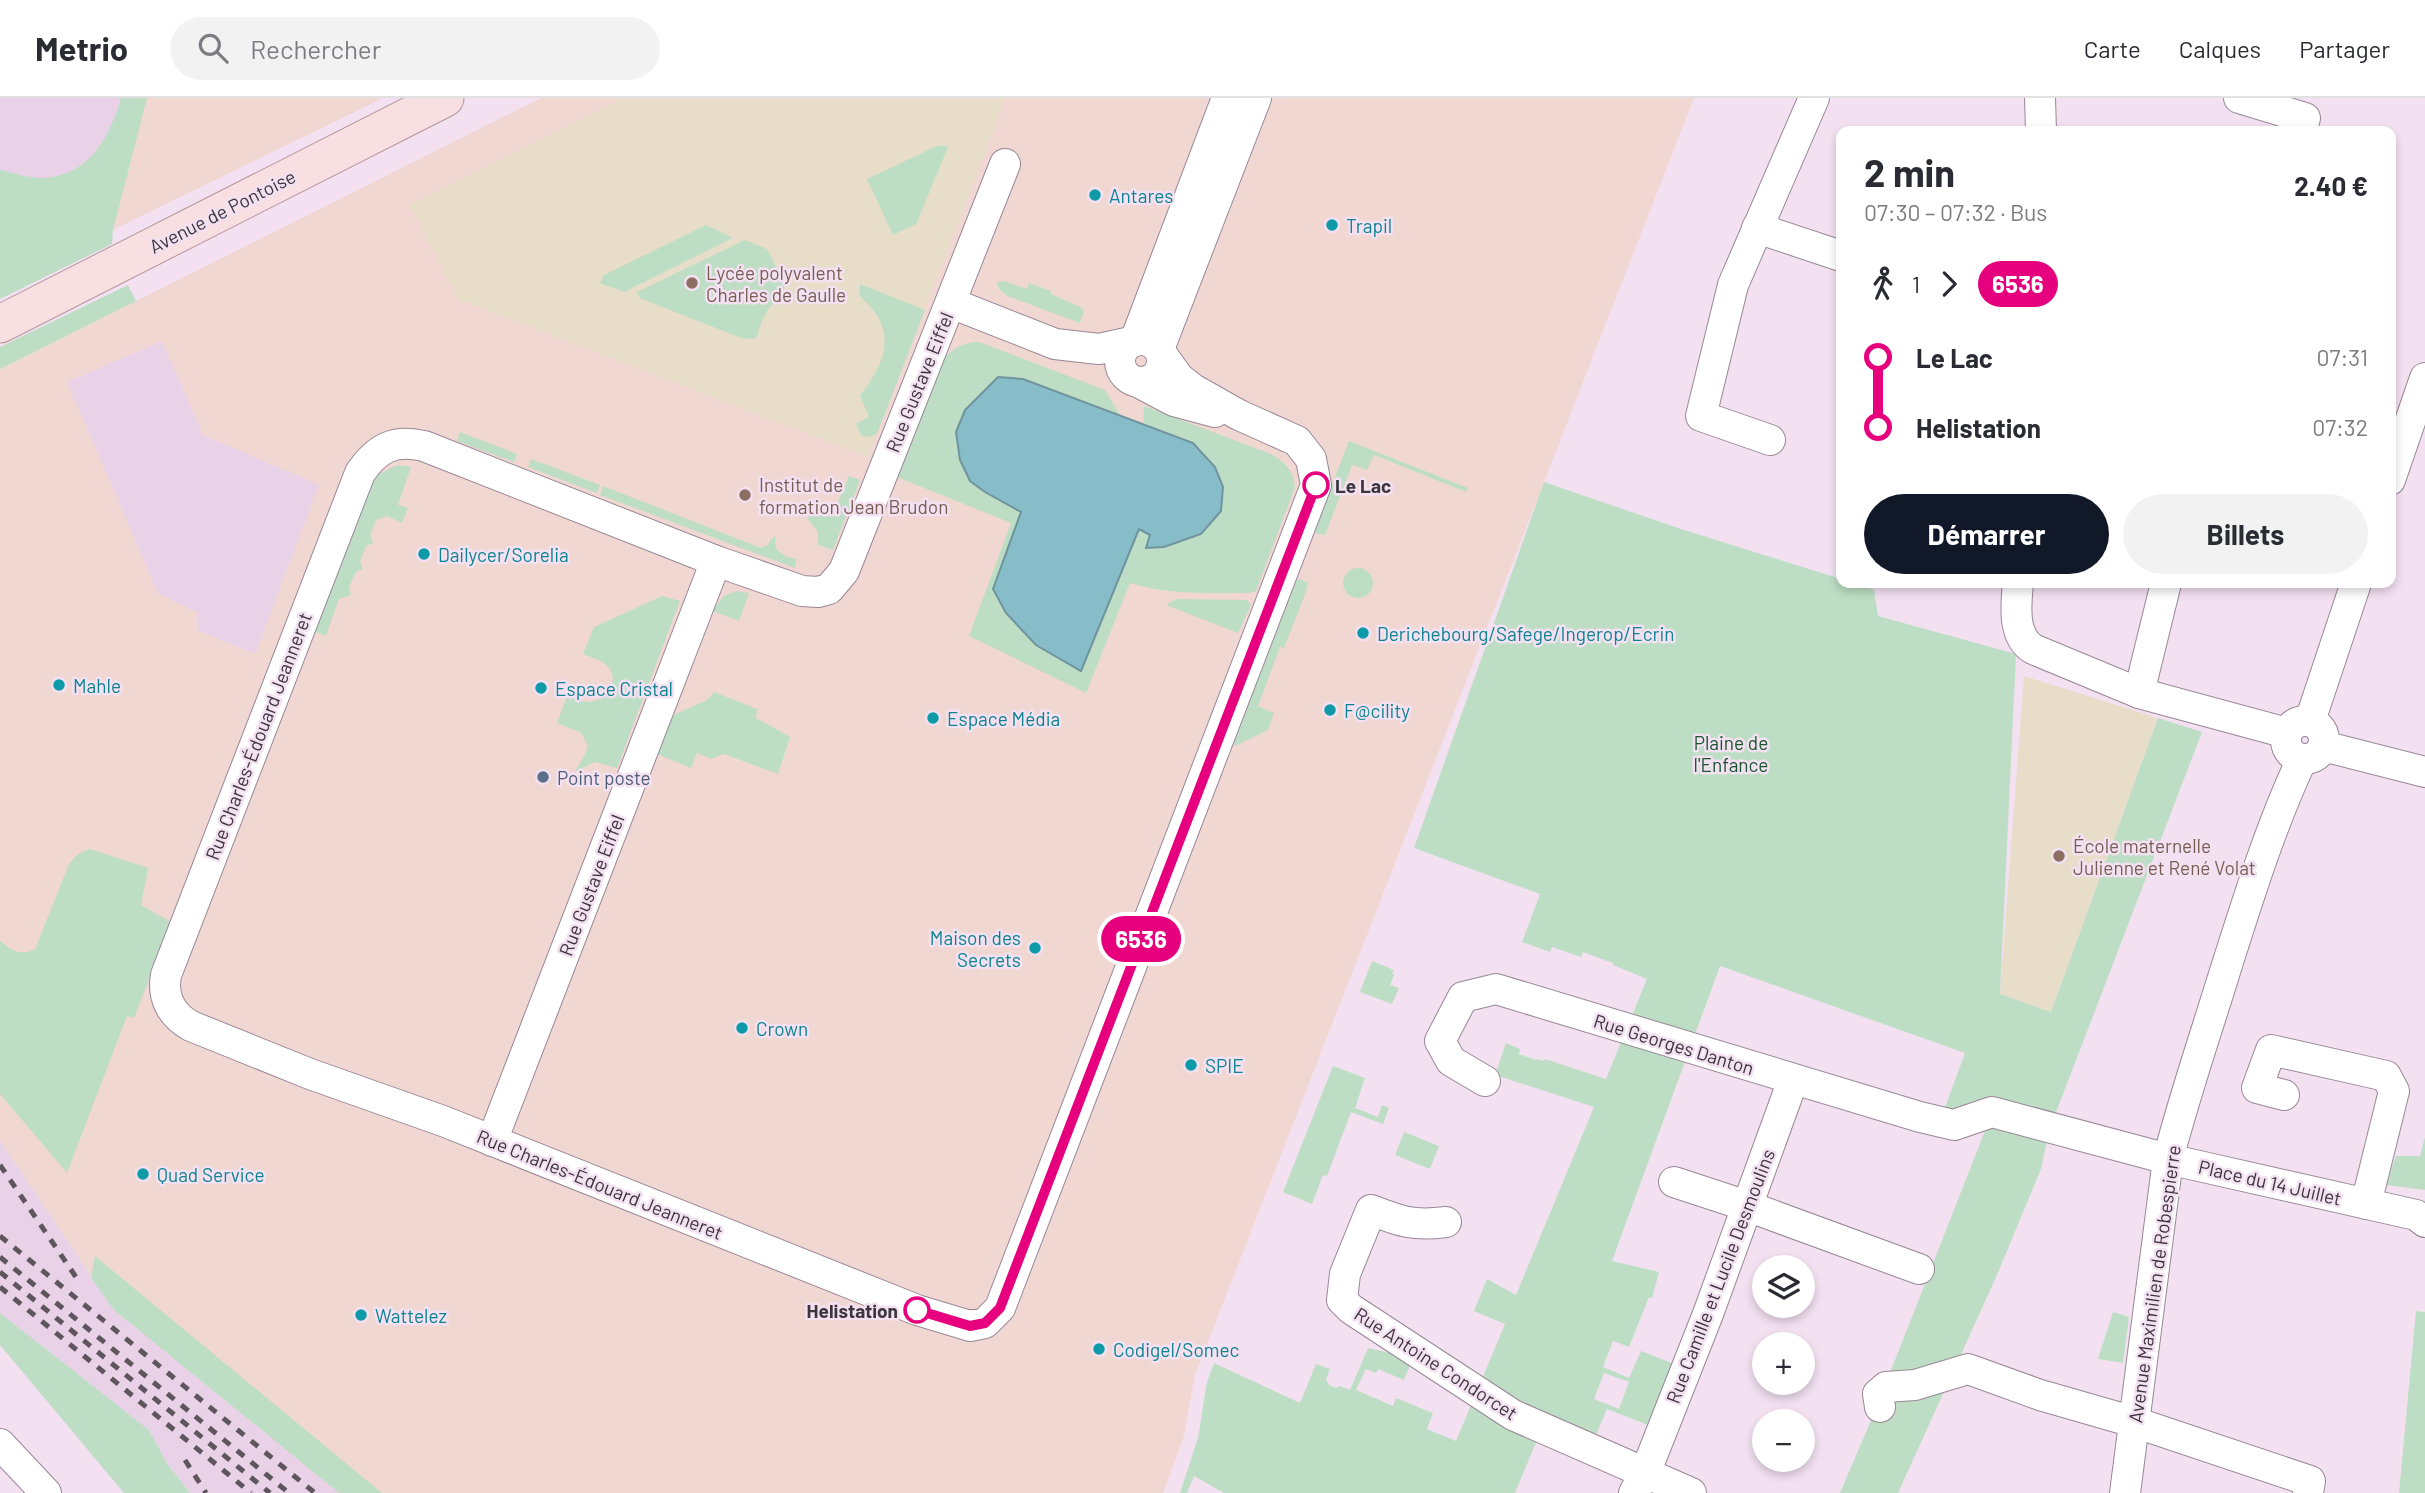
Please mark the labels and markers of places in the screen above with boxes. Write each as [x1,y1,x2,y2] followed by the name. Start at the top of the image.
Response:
[1109,184,1173,207] place label: Antares
[1087,187,1103,203] marker: Antares
[1346,214,1392,237] place label: Trapil
[1324,217,1340,233] marker: Trapil
[706,261,846,306] place label: Lycée polyvalent Charles de Gaulle
[684,275,700,291] marker: Lycée polyvalent Charles de Gaulle
[1303,472,1329,498] marker: Le Lac
[759,473,948,518] place label: Institut de formation Jean Brudon
[1335,474,1391,497] place label: Le Lac
[737,487,753,503] marker: Institut de formation Jean Brudon
[438,543,569,566] place label: Dailycer/Sorelia
[416,546,432,562] marker: Dailycer/Sorelia
[1377,622,1675,645] place label: Derichebourg/Safege/Ingerop/Ecrin
[1355,625,1371,641] marker: Derichebourg/Safege/Ingerop/Ecrin
[73,674,121,697] place label: Mahle
[51,677,67,693] marker: Mahle
[555,677,673,700] place label: Espace Cristal
[533,680,549,696] marker: Espace Cristal
[1344,699,1410,722] place label: F@cility
[1322,702,1338,718] marker: F@cility
[947,707,1060,730] place label: Espace Média
[925,710,941,726] marker: Espace Média
[557,766,651,789] place label: Point poste
[535,769,551,785] marker: Point poste
[2073,834,2256,879] place label: École maternelle Julienne et René Volat
[2051,848,2067,864] marker: École maternelle Julienne et René Volat
[930,926,1021,971] place label: Maison des Secrets
[1027,940,1043,956] marker: Maison des Secrets
[756,1017,808,1040] place label: Crown
[734,1020,750,1036] marker: Crown
[1205,1054,1244,1077] place label: SPIE
[1183,1057,1199,1073] marker: SPIE
[157,1163,265,1186] place label: Quad Service
[135,1166,151,1182] marker: Quad Service
[904,1297,930,1323] marker: Helistation
[807,1299,898,1322] place label: Helistation
[375,1304,447,1327] place label: Wattelez
[353,1307,369,1323] marker: Wattelez
[1113,1338,1239,1361] place label: Codigel/Somec
[1091,1341,1107,1357] marker: Codigel/Somec

